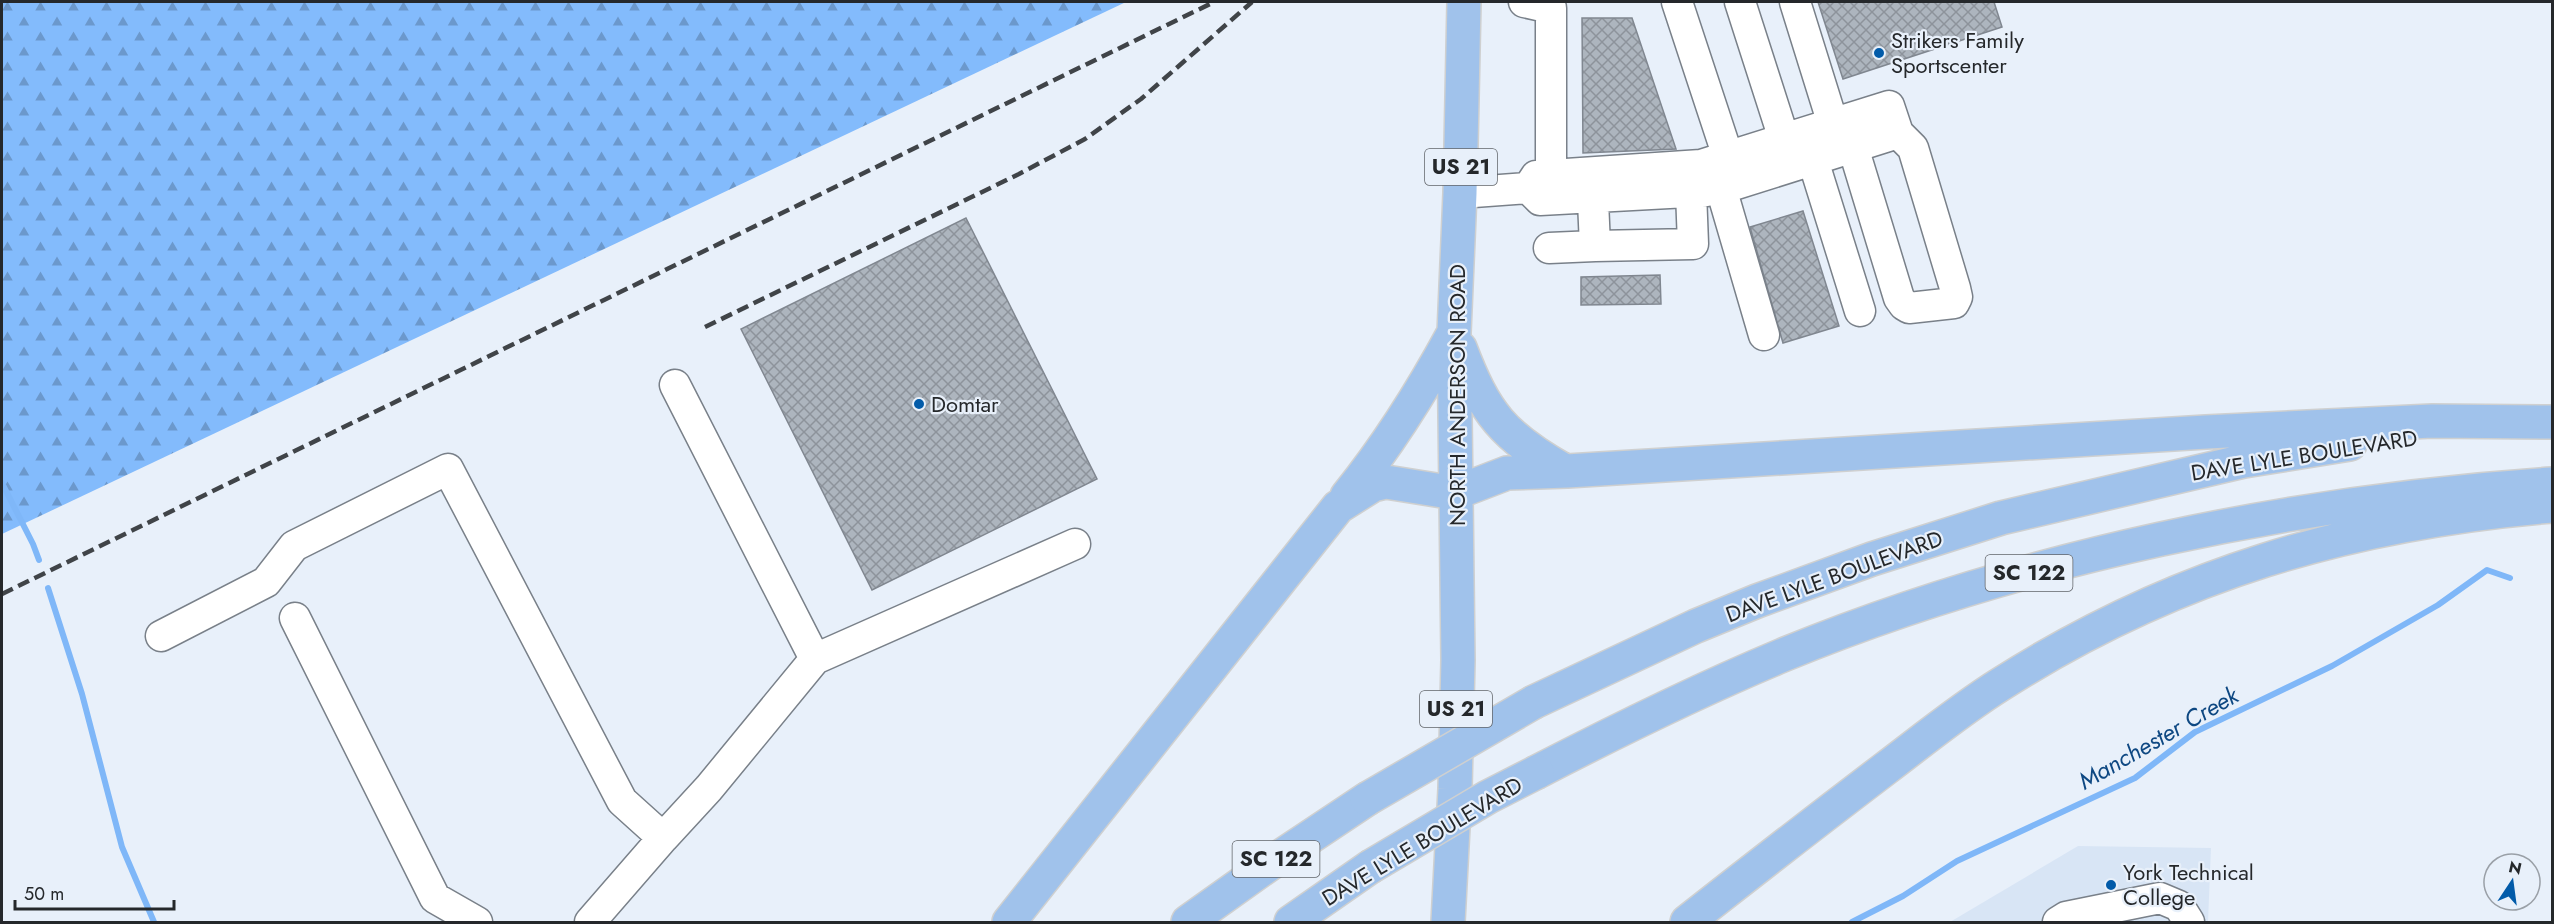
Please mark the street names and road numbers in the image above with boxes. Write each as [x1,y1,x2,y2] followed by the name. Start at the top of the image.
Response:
[1425,149,1497,185] road number: US 21
[1441,264,1473,526] street label: NORTH ANDERSON ROAD
[2189,421,2419,489] street label: DAVE LYLE BOULEVARD
[1721,522,1947,630] street label: DAVE LYLE BOULEVARD
[1986,555,2072,591] road number: SC 122
[1420,691,1492,727] road number: US 21
[1316,768,1528,914] street label: DAVE LYLE BOULEVARD
[1232,841,1320,877] road number: SC 122

